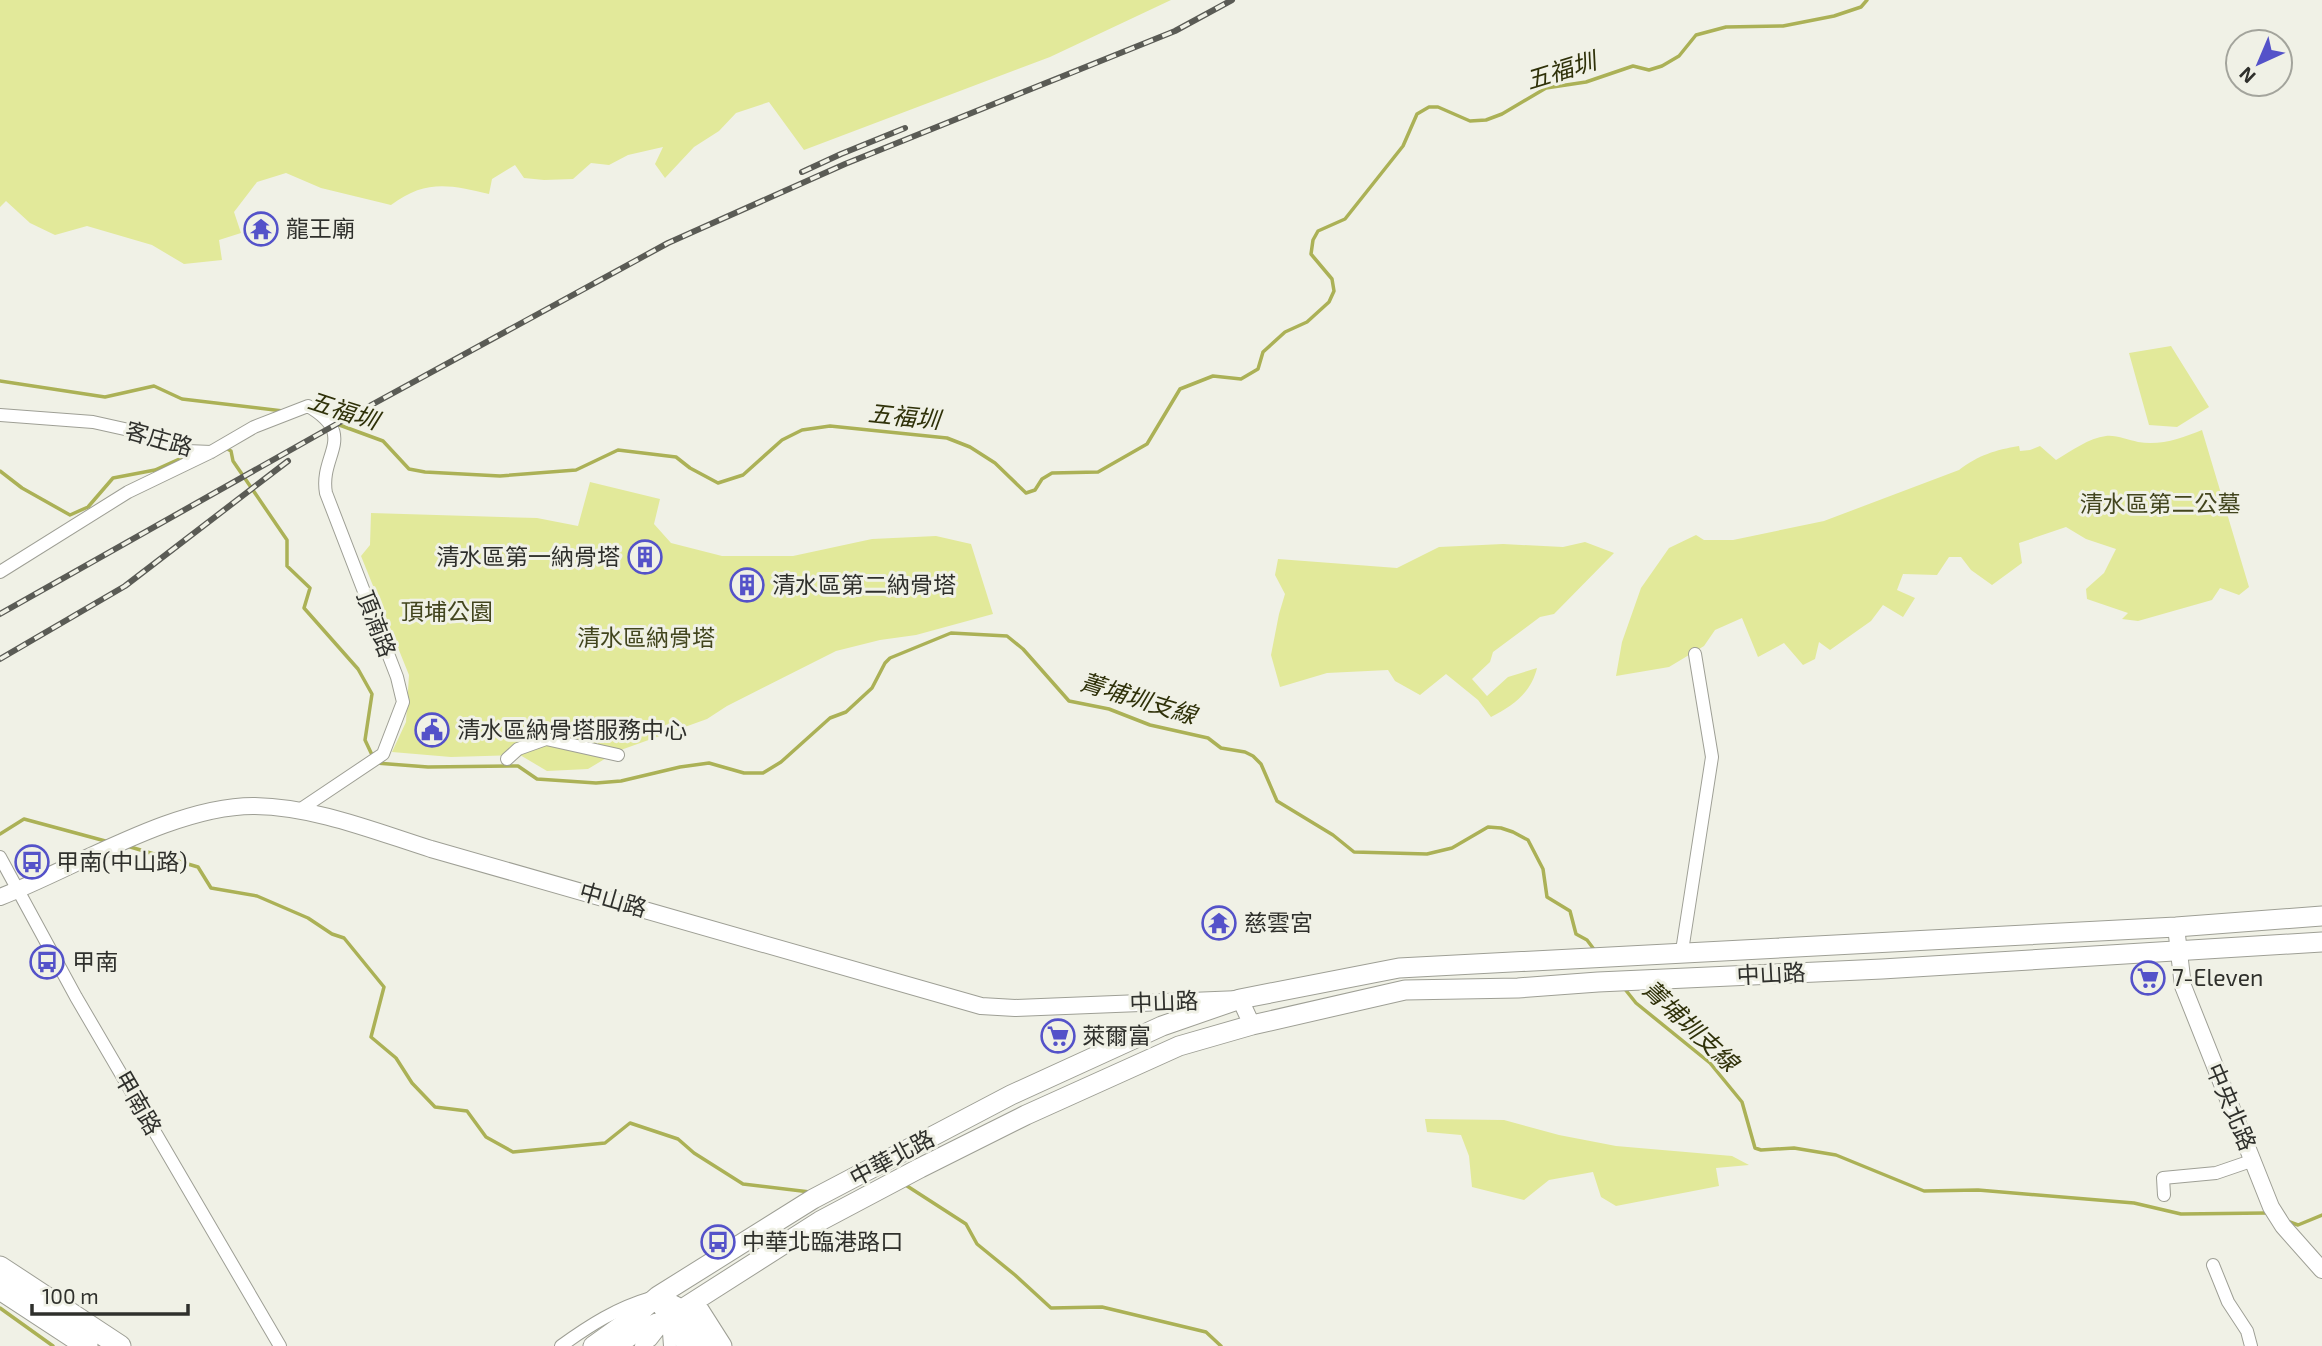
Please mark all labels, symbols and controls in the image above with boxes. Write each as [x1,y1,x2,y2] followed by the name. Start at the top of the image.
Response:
[2224,28,2294,98] north arrow
[1522,44,1602,94] water label: 五福圳
[2234,63,2260,89] text: N
[242,210,280,248] temple icon: 龍王廟
[286,214,355,242] place label: 龍王廟
[305,385,385,435] water label: 五福圳
[867,397,944,434] water label: 五福圳
[122,415,196,461] street label: 客庄路
[2080,489,2241,517] park label: 清水區第二公墓
[626,538,664,576] building icon: 清水區第一納骨塔
[436,542,620,570] place label: 清水區第一納骨塔
[728,566,766,604] building icon: 清水區第二納骨塔
[772,570,956,598] place label: 清水區第二納骨塔
[351,586,402,661] street label: 頂湳路
[401,597,493,625] park label: 頂埔公園
[577,623,715,651] park label: 清水區納骨塔
[1077,666,1203,730] water label: 菁埔圳支線
[413,711,451,749] public building icon: 清水區納骨塔服務中心
[457,715,687,743] place label: 清水區納骨塔服務中心
[13,843,51,881] bus stop icon: 甲南(中山路)
[56,847,188,875] place label: 甲南(中山路)
[576,876,650,922] street label: 中山路
[1200,904,1238,942] temple icon: 慈雲宮
[1244,908,1313,936] place label: 慈雲宮
[28,943,66,981] bus stop icon: 甲南
[72,947,118,975] place label: 甲南
[1736,957,1806,989] street label: 中山路
[2129,959,2167,997] supermarket icon: 7-Eleven
[2172,963,2263,991] place label: 7-Eleven
[1637,973,1747,1078] water label: 菁埔圳支線
[1129,986,1199,1016] street label: 中山路
[1039,1017,1077,1055] supermarket icon: 萊爾富
[1082,1021,1151,1049] place label: 萊爾富
[2201,1059,2263,1154] street label: 中央北路
[109,1066,168,1139] street label: 甲南路
[844,1123,939,1191] street label: 中華北路
[699,1223,737,1261] bus stop icon: 中華北臨港路口
[742,1227,903,1255] place label: 中華北臨港路口
[32,1272,187,1316] scale bar
[42,1283,99,1308] text: 100 m

